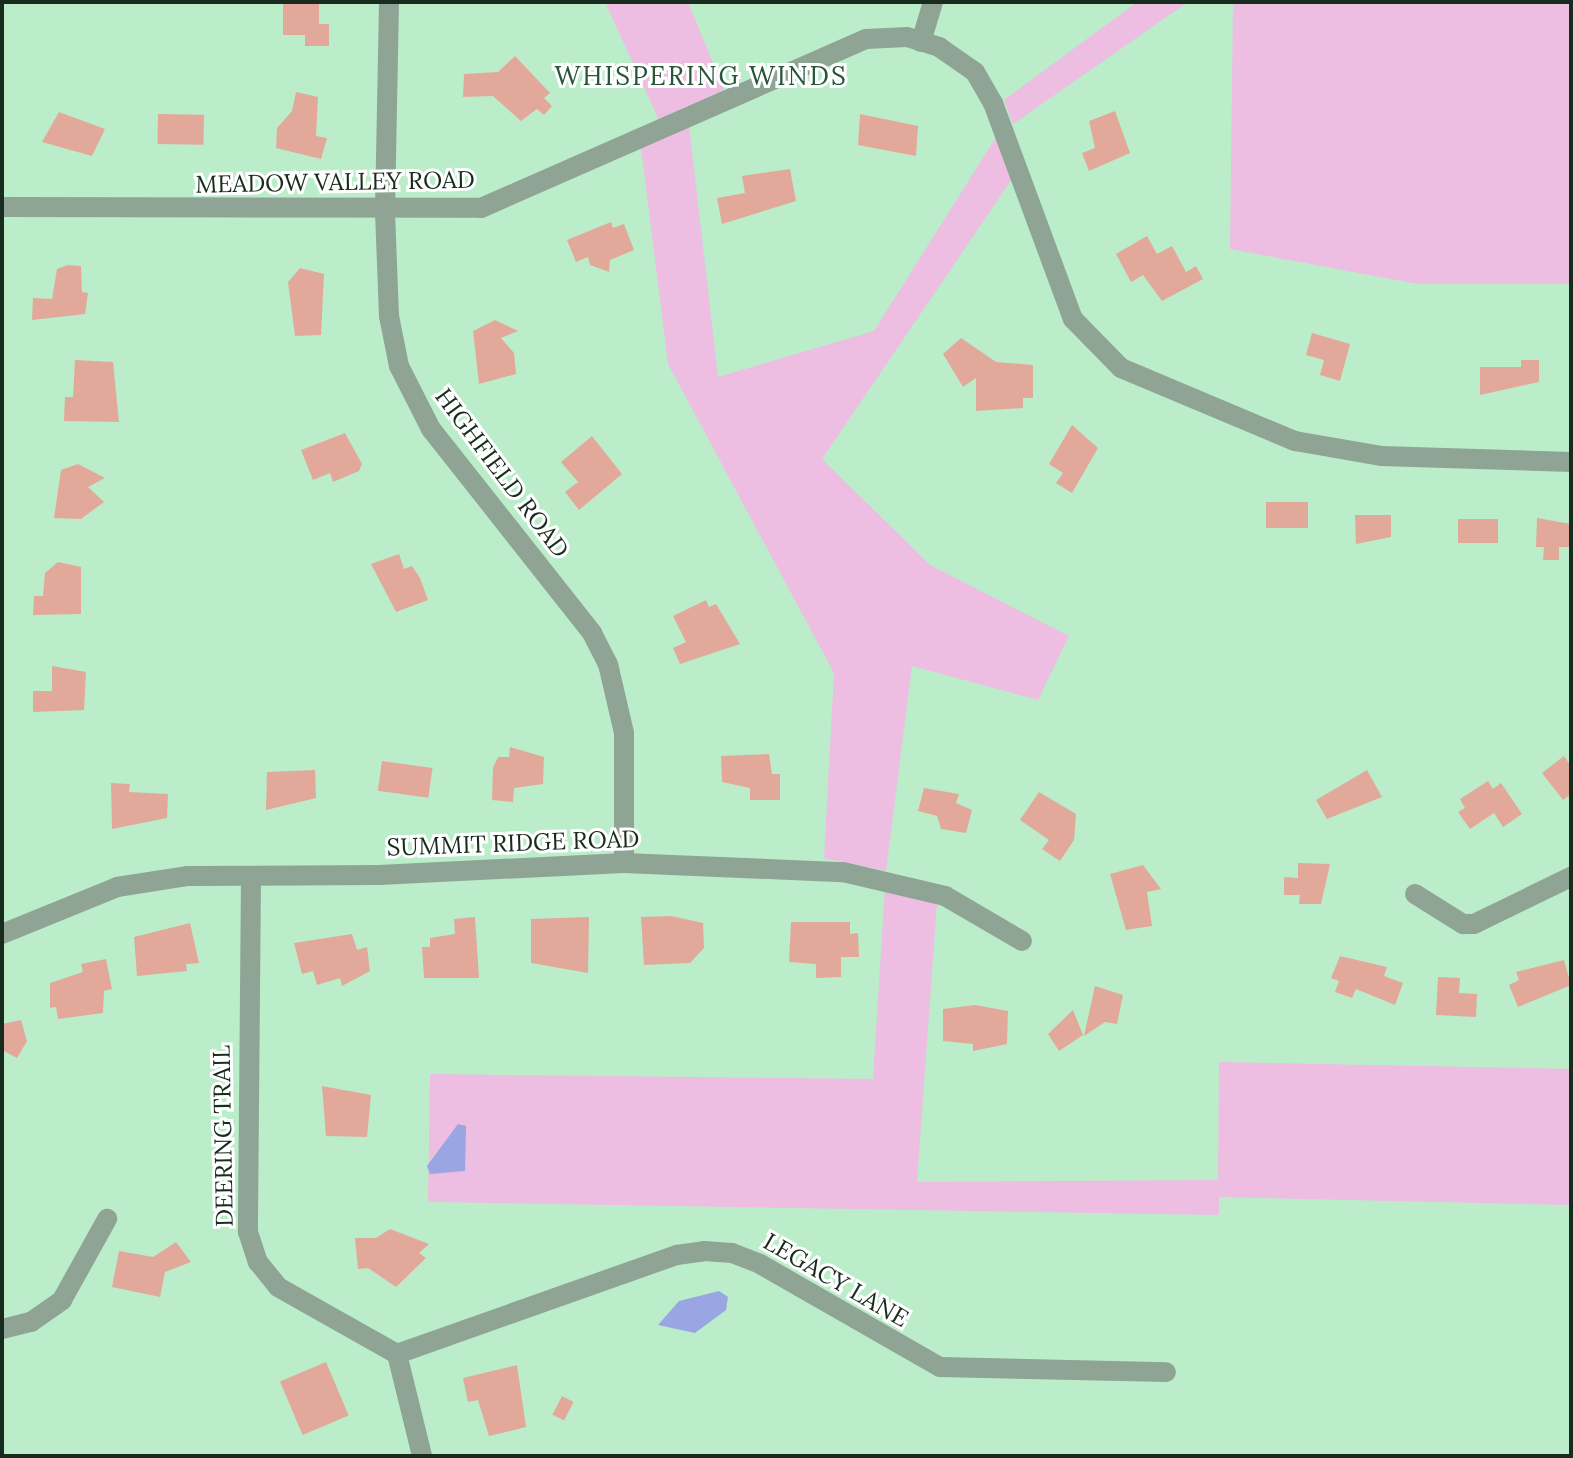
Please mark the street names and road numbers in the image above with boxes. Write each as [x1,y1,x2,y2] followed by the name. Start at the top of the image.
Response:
[195,165,475,199] street label: MEADOW VALLEY ROAD
[429,383,575,563] street label: HIGHFIELD ROAD
[386,824,640,862] street label: SUMMIT RIDGE ROAD
[207,1045,239,1227] street label: DEERING TRAIL
[758,1227,914,1333] street label: LEGACY LANE

